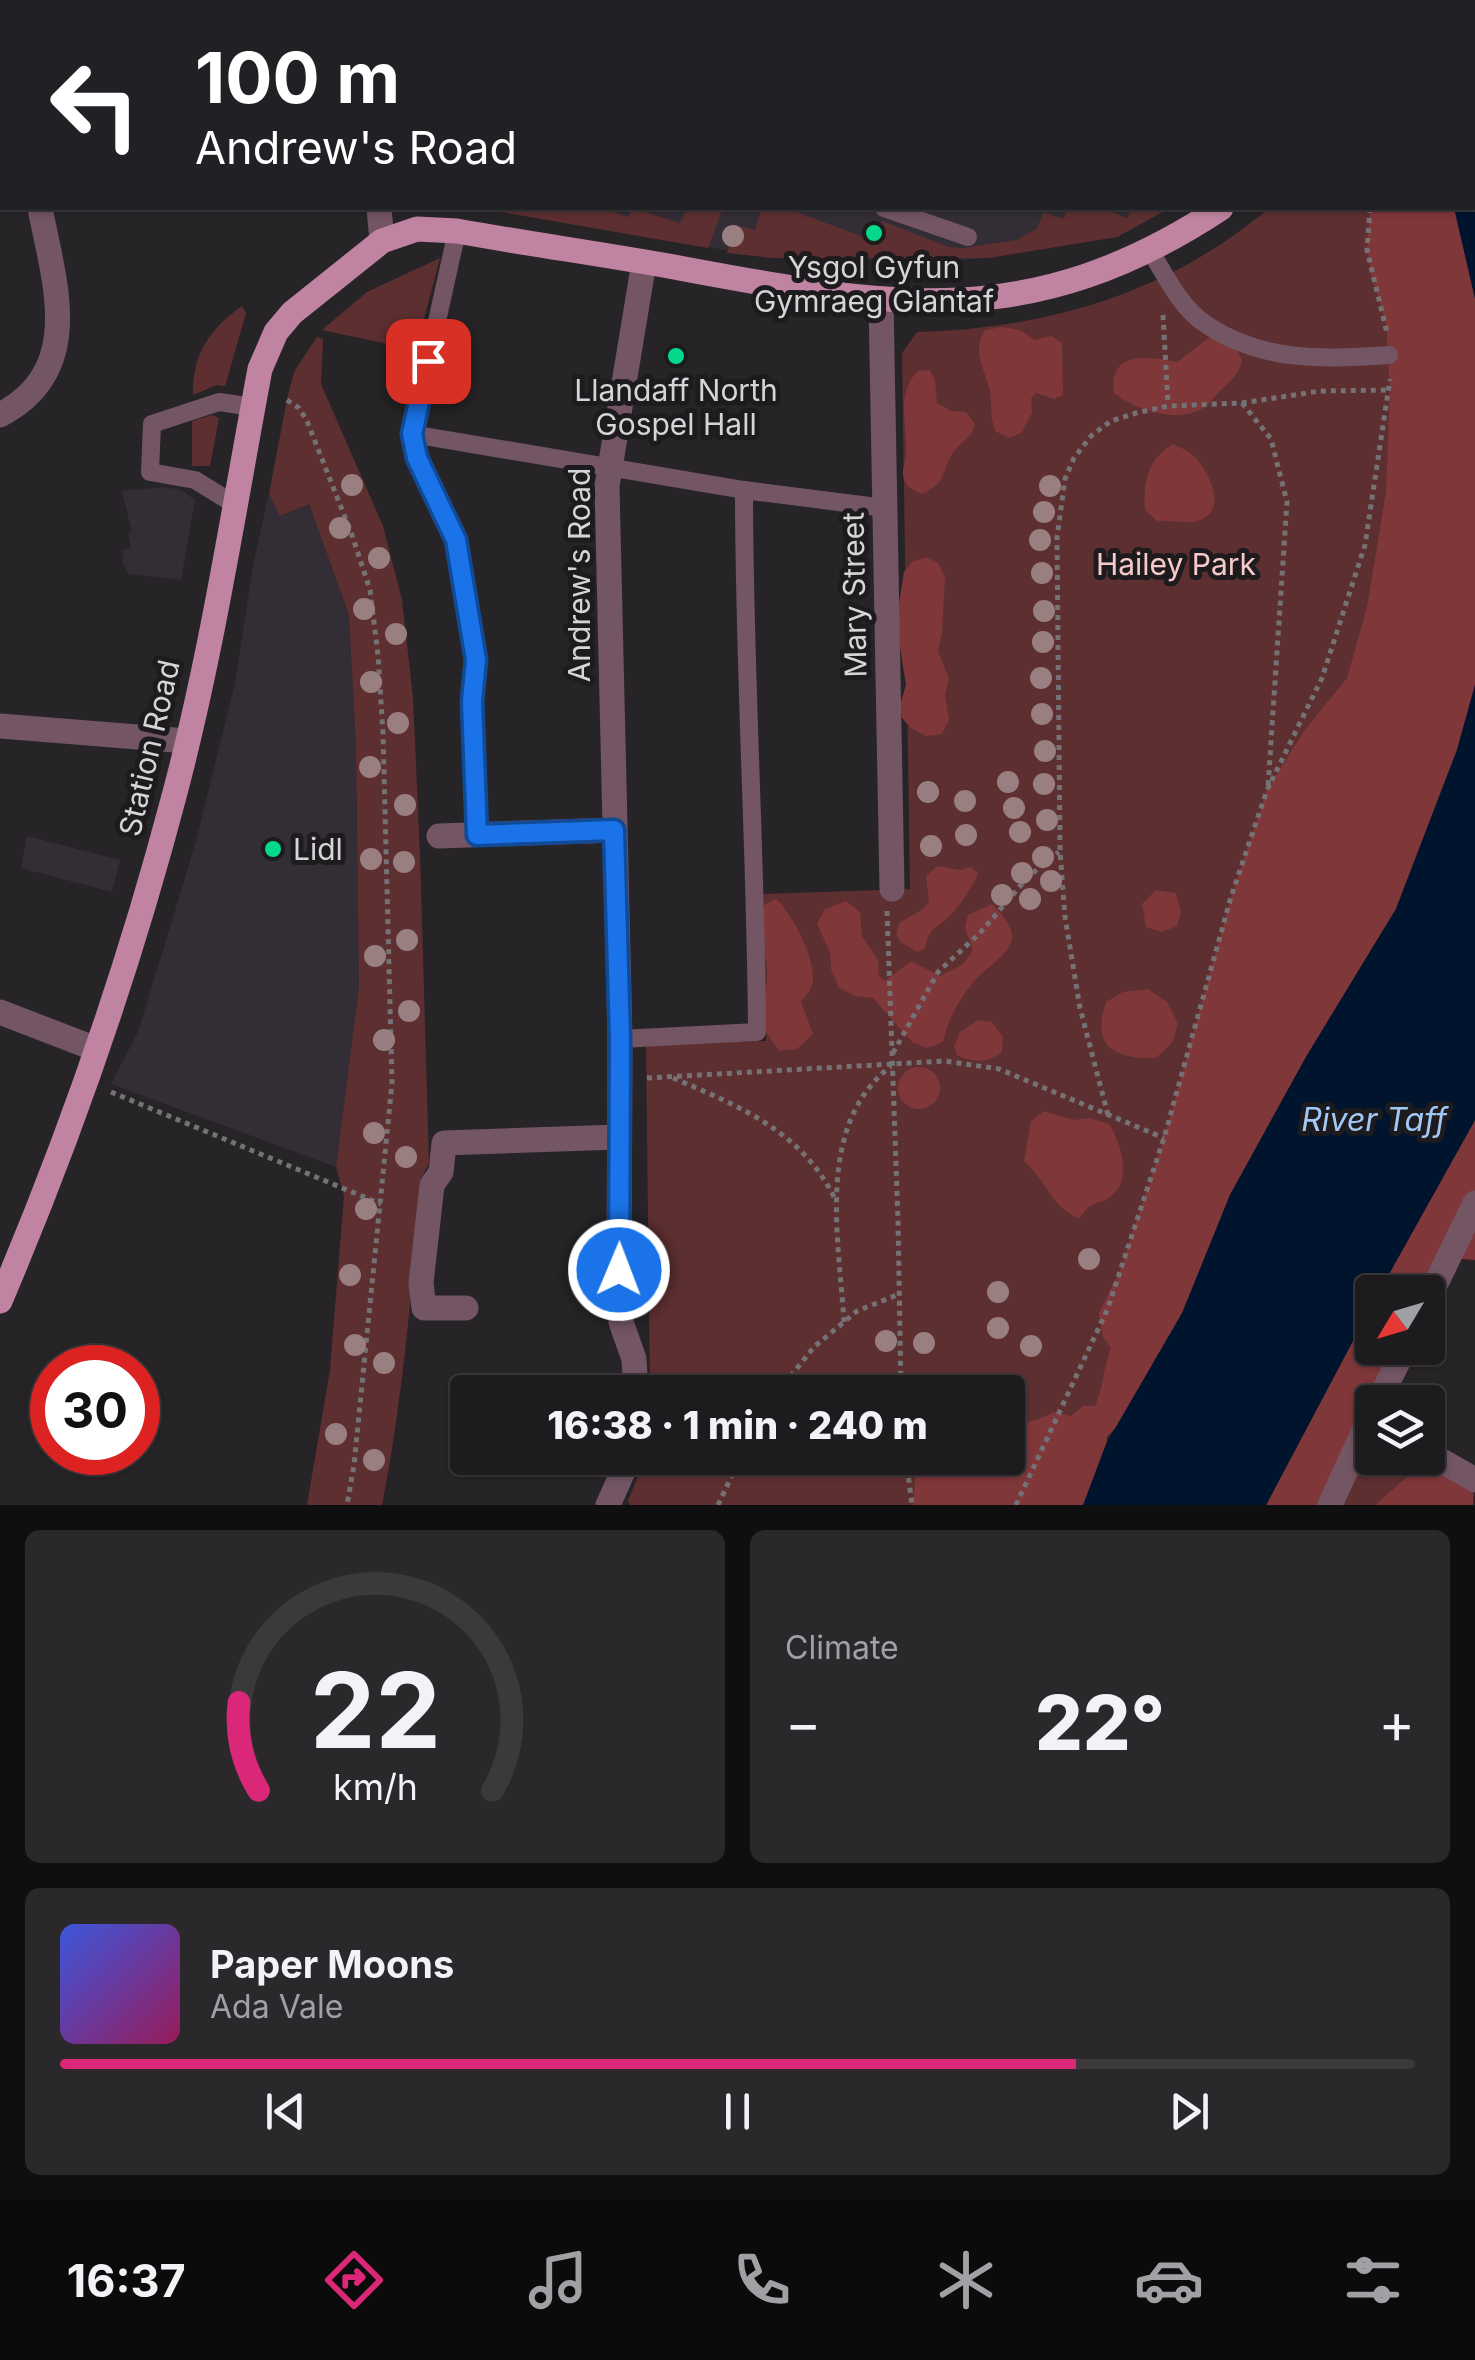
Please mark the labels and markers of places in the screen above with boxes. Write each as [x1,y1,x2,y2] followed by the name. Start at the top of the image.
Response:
[863,222,885,244] marker: Ysgol Gyfun Gymraeg Glantaf
[754,249,994,319] place label: Ysgol Gyfun Gymraeg Glantaf
[386,319,471,404] pin
[665,345,687,367] marker: Llandaff North Gospel Hall
[574,372,778,442] place label: Llandaff North Gospel Hall
[293,831,343,867] place label: Lidl
[262,838,284,860] marker: Lidl

